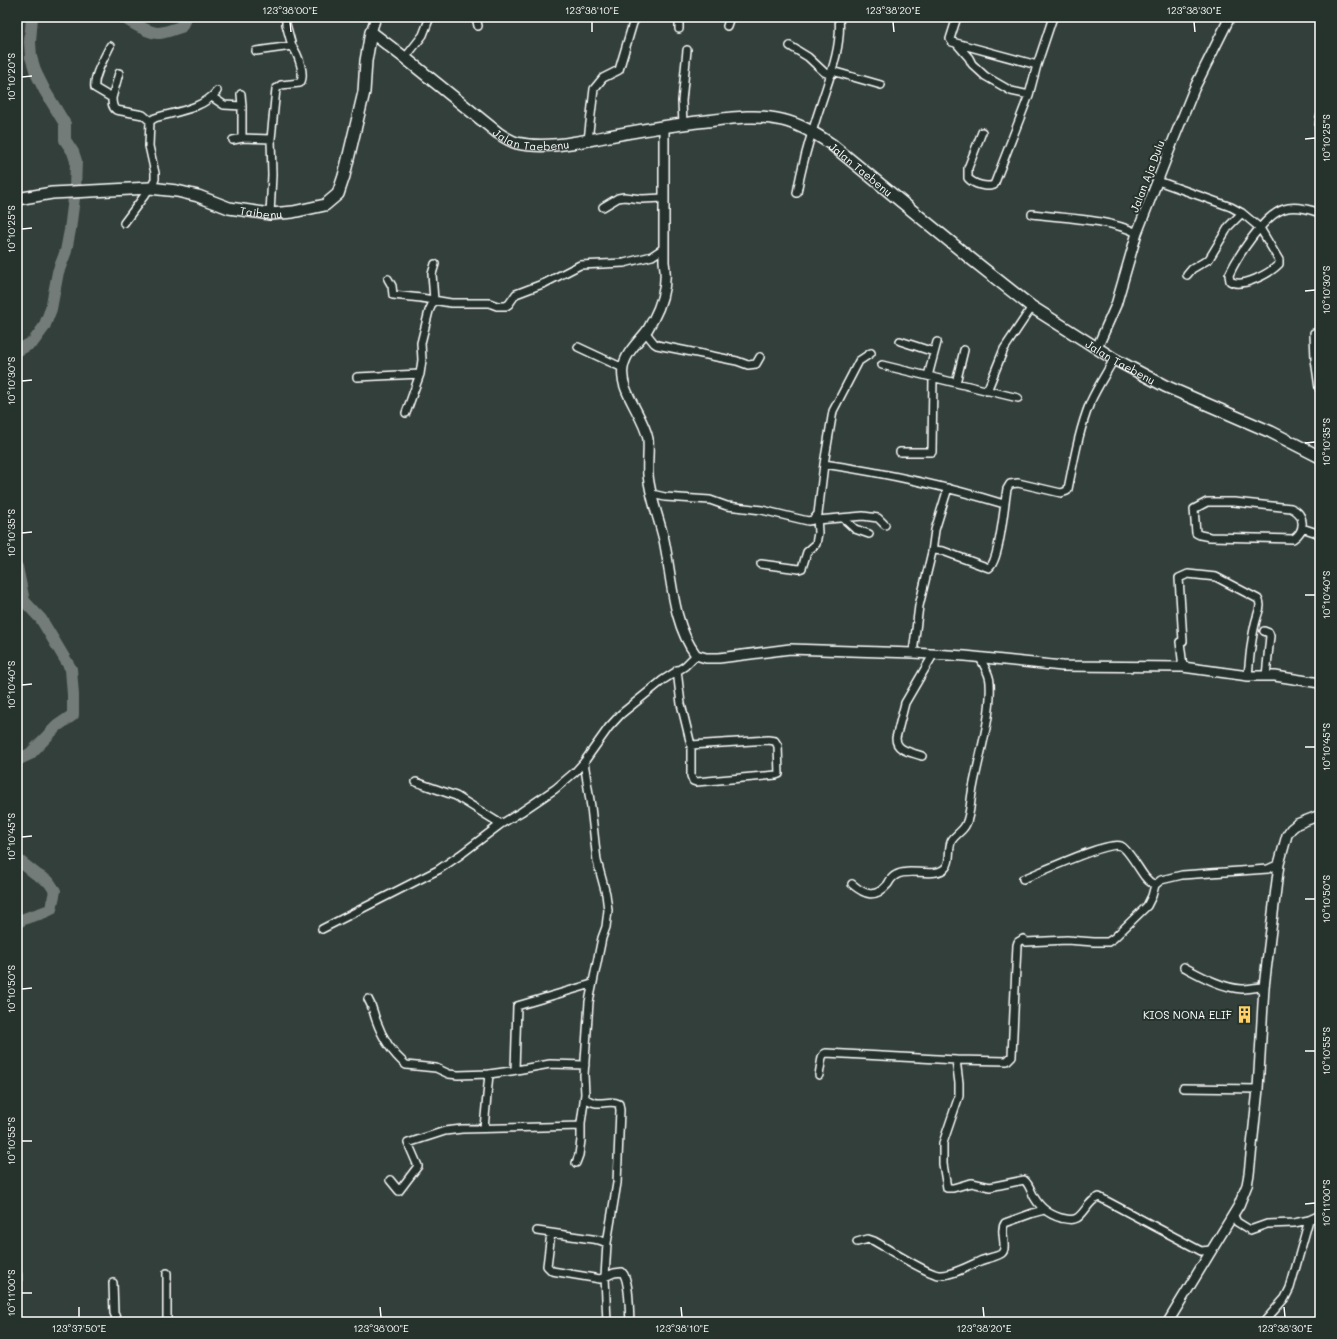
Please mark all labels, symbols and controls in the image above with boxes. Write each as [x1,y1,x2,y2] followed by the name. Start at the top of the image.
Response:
[262,3,318,17] text: 123°38'00"E
[565,3,619,17] text: 123°38'10"E
[866,3,921,17] text: 123°38'20"E
[1166,3,1222,17] text: 123°38'30"E
[4,53,18,101] text: 10°10'20"S
[1319,114,1333,162] text: 10°10'25"S
[490,125,570,153] street label: Jalan Taebenu
[826,138,896,199] street label: Jalan Taebenu
[1126,138,1168,214] street label: Jalan Aja Dulu
[239,202,283,221] street label: Taibenu
[4,205,18,253] text: 10°10'25"S
[1319,265,1333,314] text: 10°10'30"S
[1083,336,1158,387] street label: Jalan Taebenu
[4,356,18,405] text: 10°10'30"S
[1319,418,1333,466] text: 10°10'35"S
[4,509,18,557] text: 10°10'35"S
[1319,570,1333,619] text: 10°10'40"S
[4,660,18,709] text: 10°10'40"S
[1319,723,1333,771] text: 10°10'45"S
[4,813,18,861] text: 10°10'45"S
[1319,874,1333,923] text: 10°10'50"S
[4,964,18,1013] text: 10°10'50"S
[1235,1004,1255,1024] building icon: KIOS NONA ELIF
[1143,1007,1232,1022] place label: KIOS NONA ELIF
[1319,1027,1333,1075] text: 10°10'55"S
[4,1117,18,1165] text: 10°10'55"S
[1319,1179,1333,1227] text: 10°11'00"S
[4,1269,18,1317] text: 10°11'00"S
[52,1321,107,1335] text: 123°37'50"E
[353,1321,409,1335] text: 123°38'00"E
[655,1321,709,1335] text: 123°38'10"E
[957,1321,1012,1335] text: 123°38'20"E
[1257,1321,1313,1335] text: 123°38'30"E

